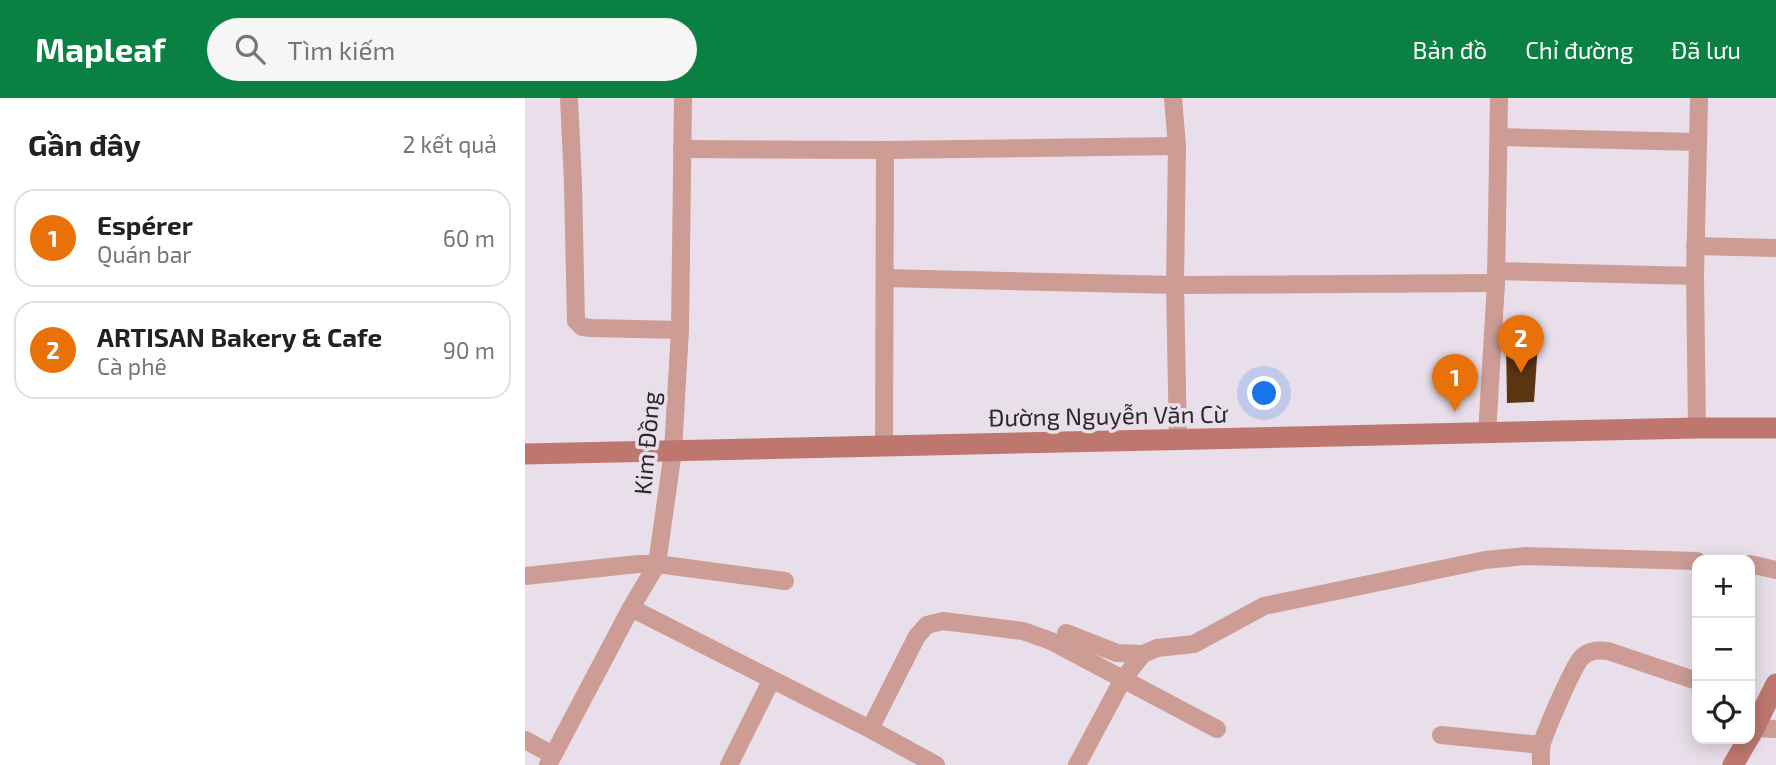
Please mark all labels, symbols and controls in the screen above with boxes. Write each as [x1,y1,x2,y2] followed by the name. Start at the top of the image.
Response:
[207,18,697,81] search box
[35,29,165,69] text: Mapleaf
[231,30,269,68] icon: search
[287,34,395,65] text: Tìm kiếm
[1413,35,1487,64] text: Bản đồ
[1525,35,1633,64] text: Chỉ đường
[1671,35,1741,64] text: Đã lưu
[28,126,141,162] text: Gần đây
[402,130,497,158] text: 2 kết quả
[97,209,193,240] text: Espérer
[48,224,58,252] text: 1
[443,224,495,252] text: 60 m
[97,240,192,268] text: Quán bar
[1498,315,1544,373] pin: 2
[97,321,382,352] text: ARTISAN Bakery & Cafe
[46,336,60,364] text: 2
[443,336,495,364] text: 90 m
[97,352,167,380] text: Cà phê
[1432,354,1478,412] pin: 1
[1247,376,1281,410] your location
[627,390,665,496] street label: Kim Đồng
[988,398,1229,432] street label: Đường Nguyễn Văn Cừ
[1692,555,1755,744] map controls
[1692,555,1755,618] button: +
[1692,618,1755,681] button: −
[1692,681,1755,744] button: locate

